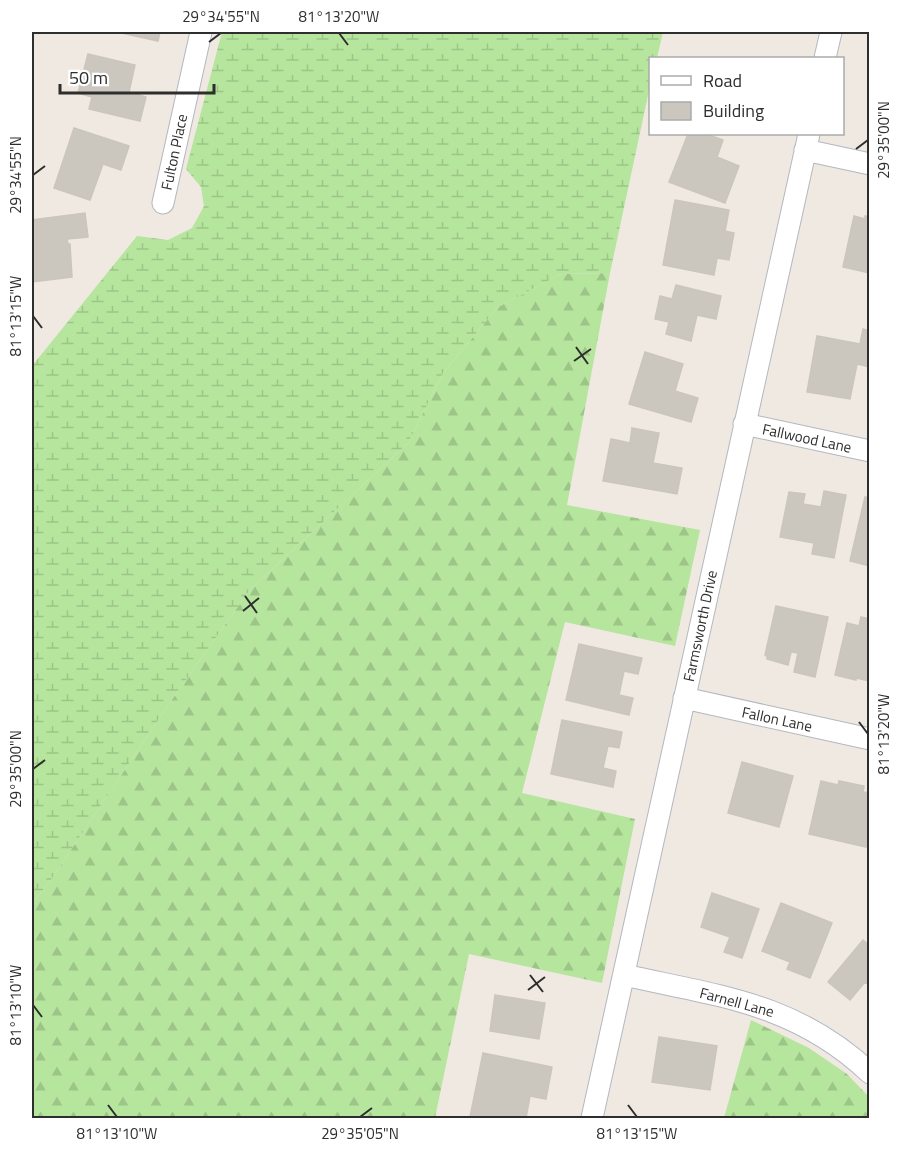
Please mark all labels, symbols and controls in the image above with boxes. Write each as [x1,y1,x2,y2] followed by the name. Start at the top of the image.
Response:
[182,5,260,28] text: 29°34'55"N
[299,5,379,28] text: 81°13'20"W
[60,57,214,95] scale bar
[649,57,844,135] legend
[69,64,108,91] text: 50 m
[703,67,742,94] text: Road
[703,97,764,124] text: Building
[872,101,895,179] text: 29°35'00"N
[155,112,193,192] street label: Fulton Place
[4,136,27,214] text: 29°34'55"N
[4,276,27,356] text: 81°13'15"W
[760,417,854,459] street label: Fallwood Lane
[677,568,723,684] street label: Farmsworth Drive
[872,694,895,774] text: 81°13'20"W
[740,700,814,738] street label: Fallon Lane
[4,730,27,808] text: 29°35'00"N
[4,965,27,1045] text: 81°13'10"W
[697,981,777,1023] street label: Farnell Lane
[77,1122,157,1145] text: 81°13'10"W
[321,1122,399,1145] text: 29°35'05"N
[597,1122,677,1145] text: 81°13'15"W

